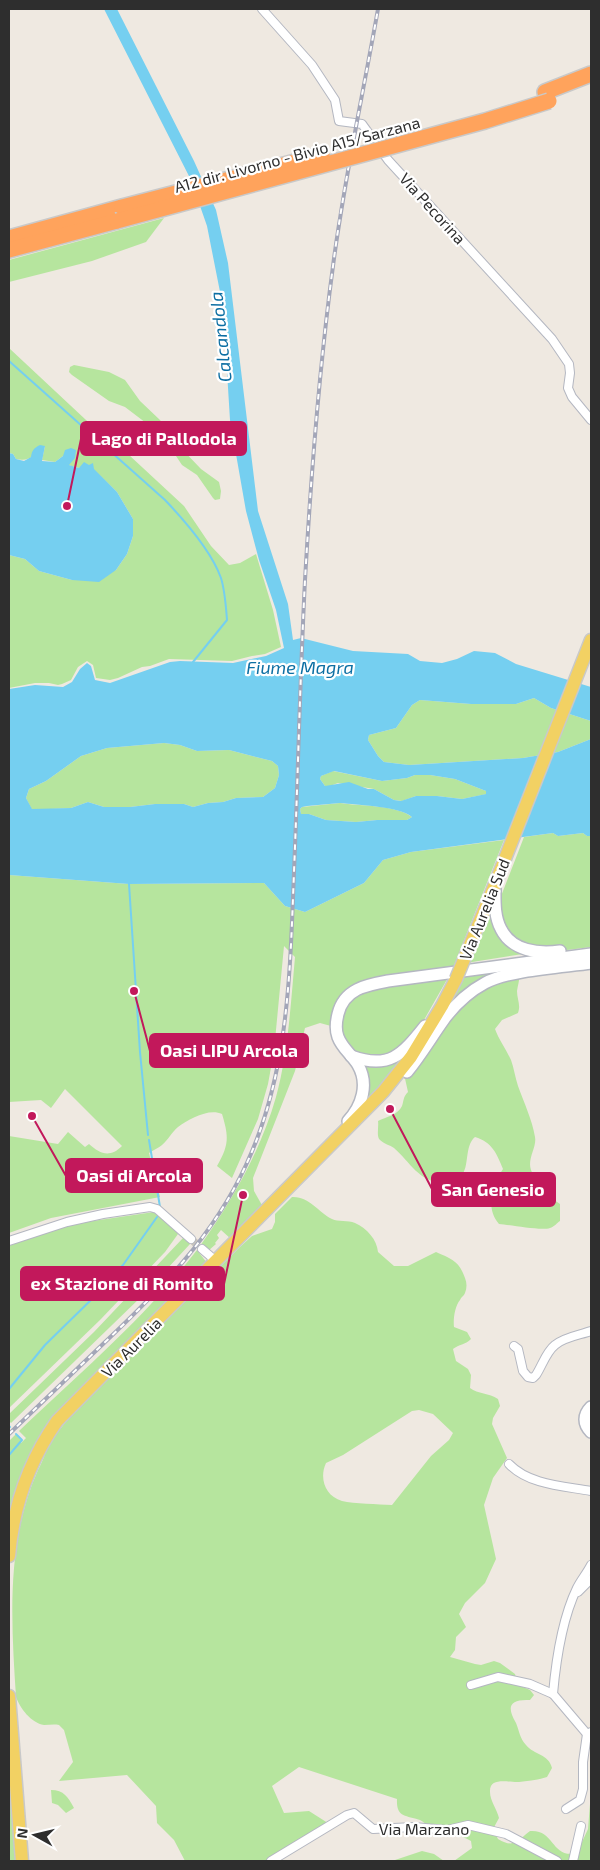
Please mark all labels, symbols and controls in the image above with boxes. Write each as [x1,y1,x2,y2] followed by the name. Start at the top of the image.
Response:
[172,112,422,196] street label: A12 dir. Livorno - Bivio A15/Sarzana
[396,168,470,248] street label: Via Pecorina
[204,291,236,383] water label: Calcandola
[81,422,246,455] callout: Lago di Pallodola
[91,427,237,449] text: Lago di Pallodola
[246,656,354,678] water label: Fiume Magra
[455,855,513,963] street label: Via Aurelia Sud
[150,1034,308,1067] callout: Oasi LIPU Arcola
[160,1039,298,1061] text: Oasi LIPU Arcola
[66,1159,202,1192] callout: Oasi di Arcola
[76,1164,192,1186] text: Oasi di Arcola
[432,1173,555,1206] callout: San Genesio
[441,1178,545,1200] text: San Genesio
[21,1267,224,1300] callout: ex Stazione di Romito
[31,1272,213,1294] text: ex Stazione di Romito
[97,1313,165,1381] street label: Via Aurelia
[10,1810,60,1860] north arrow
[379,1819,469,1838] street label: Via Marzano
[13,1827,31,1839] text: N

